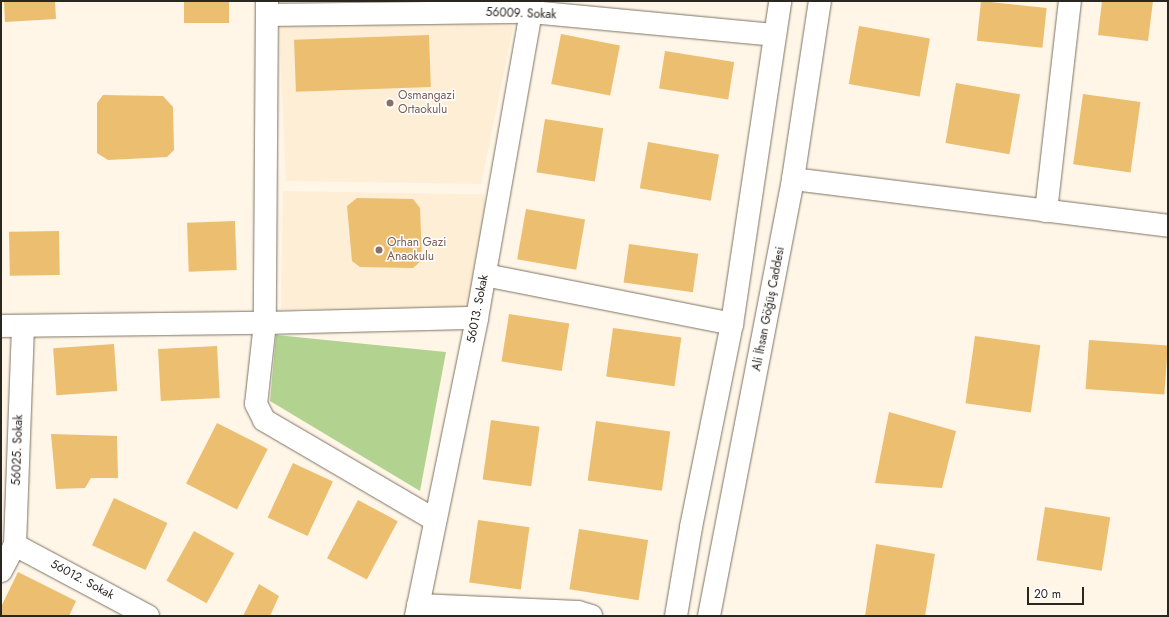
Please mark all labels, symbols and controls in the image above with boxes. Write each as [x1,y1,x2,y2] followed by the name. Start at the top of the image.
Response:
[485,6,557,22] street label: 56009. Sokak
[398,89,455,117] place label: Osmangazi Ortaokulu
[385,98,395,108] marker: Osmangazi Ortaokulu
[387,236,446,264] place label: Orhan Gazi Anaokulu
[374,245,384,255] marker: Orhan Gazi Anaokulu
[750,246,788,372] street label: Ali İhsan Göğüş Caddesi
[464,274,492,344] street label: 56013. Sokak
[10,414,26,486] street label: 56025. Sokak
[48,557,116,603] street label: 56012. Sokak
[1029,579,1086,605] scale bar
[1034,585,1061,603] text: 20 m

